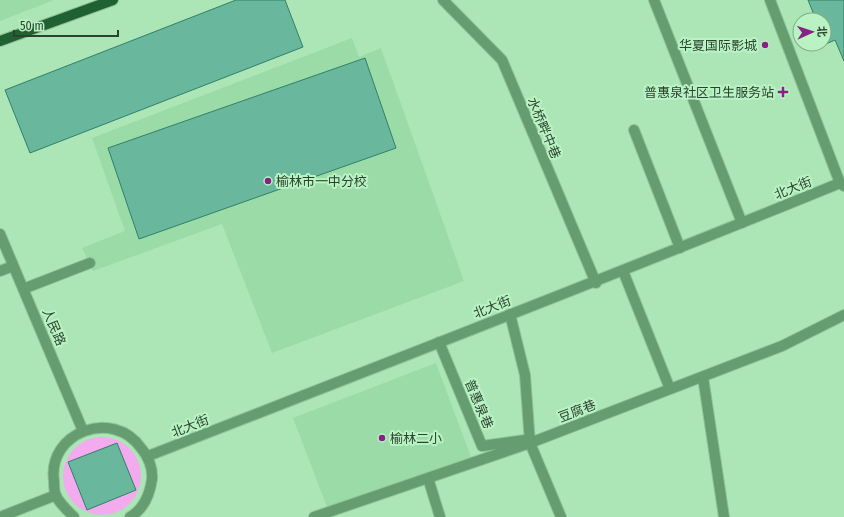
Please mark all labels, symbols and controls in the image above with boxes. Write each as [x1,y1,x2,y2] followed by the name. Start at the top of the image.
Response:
[14,12,118,38] scale bar
[792,12,832,52] north arrow
[20,19,44,33] text: 50 m
[815,26,828,37] text: 北
[679,38,757,53] place label: 华夏国际影城
[760,40,770,50] marker: 华夏国际影城
[644,85,774,100] place label: 普惠泉社区卫生服务站
[777,86,789,98] marker: 普惠泉社区卫生服务站
[524,95,564,161] street label: 水桥畔中巷
[276,174,367,189] place label: 榆林市一中分校
[772,174,814,202] street label: 北大街
[263,176,273,186] marker: 榆林市一中分校
[471,293,513,321] street label: 北大街
[39,306,69,348] street label: 人民路
[462,377,496,431] street label: 普惠泉巷
[556,397,598,425] street label: 豆腐巷
[169,412,211,440] street label: 北大街
[390,431,442,446] place label: 榆林二小
[377,433,387,443] marker: 榆林二小

